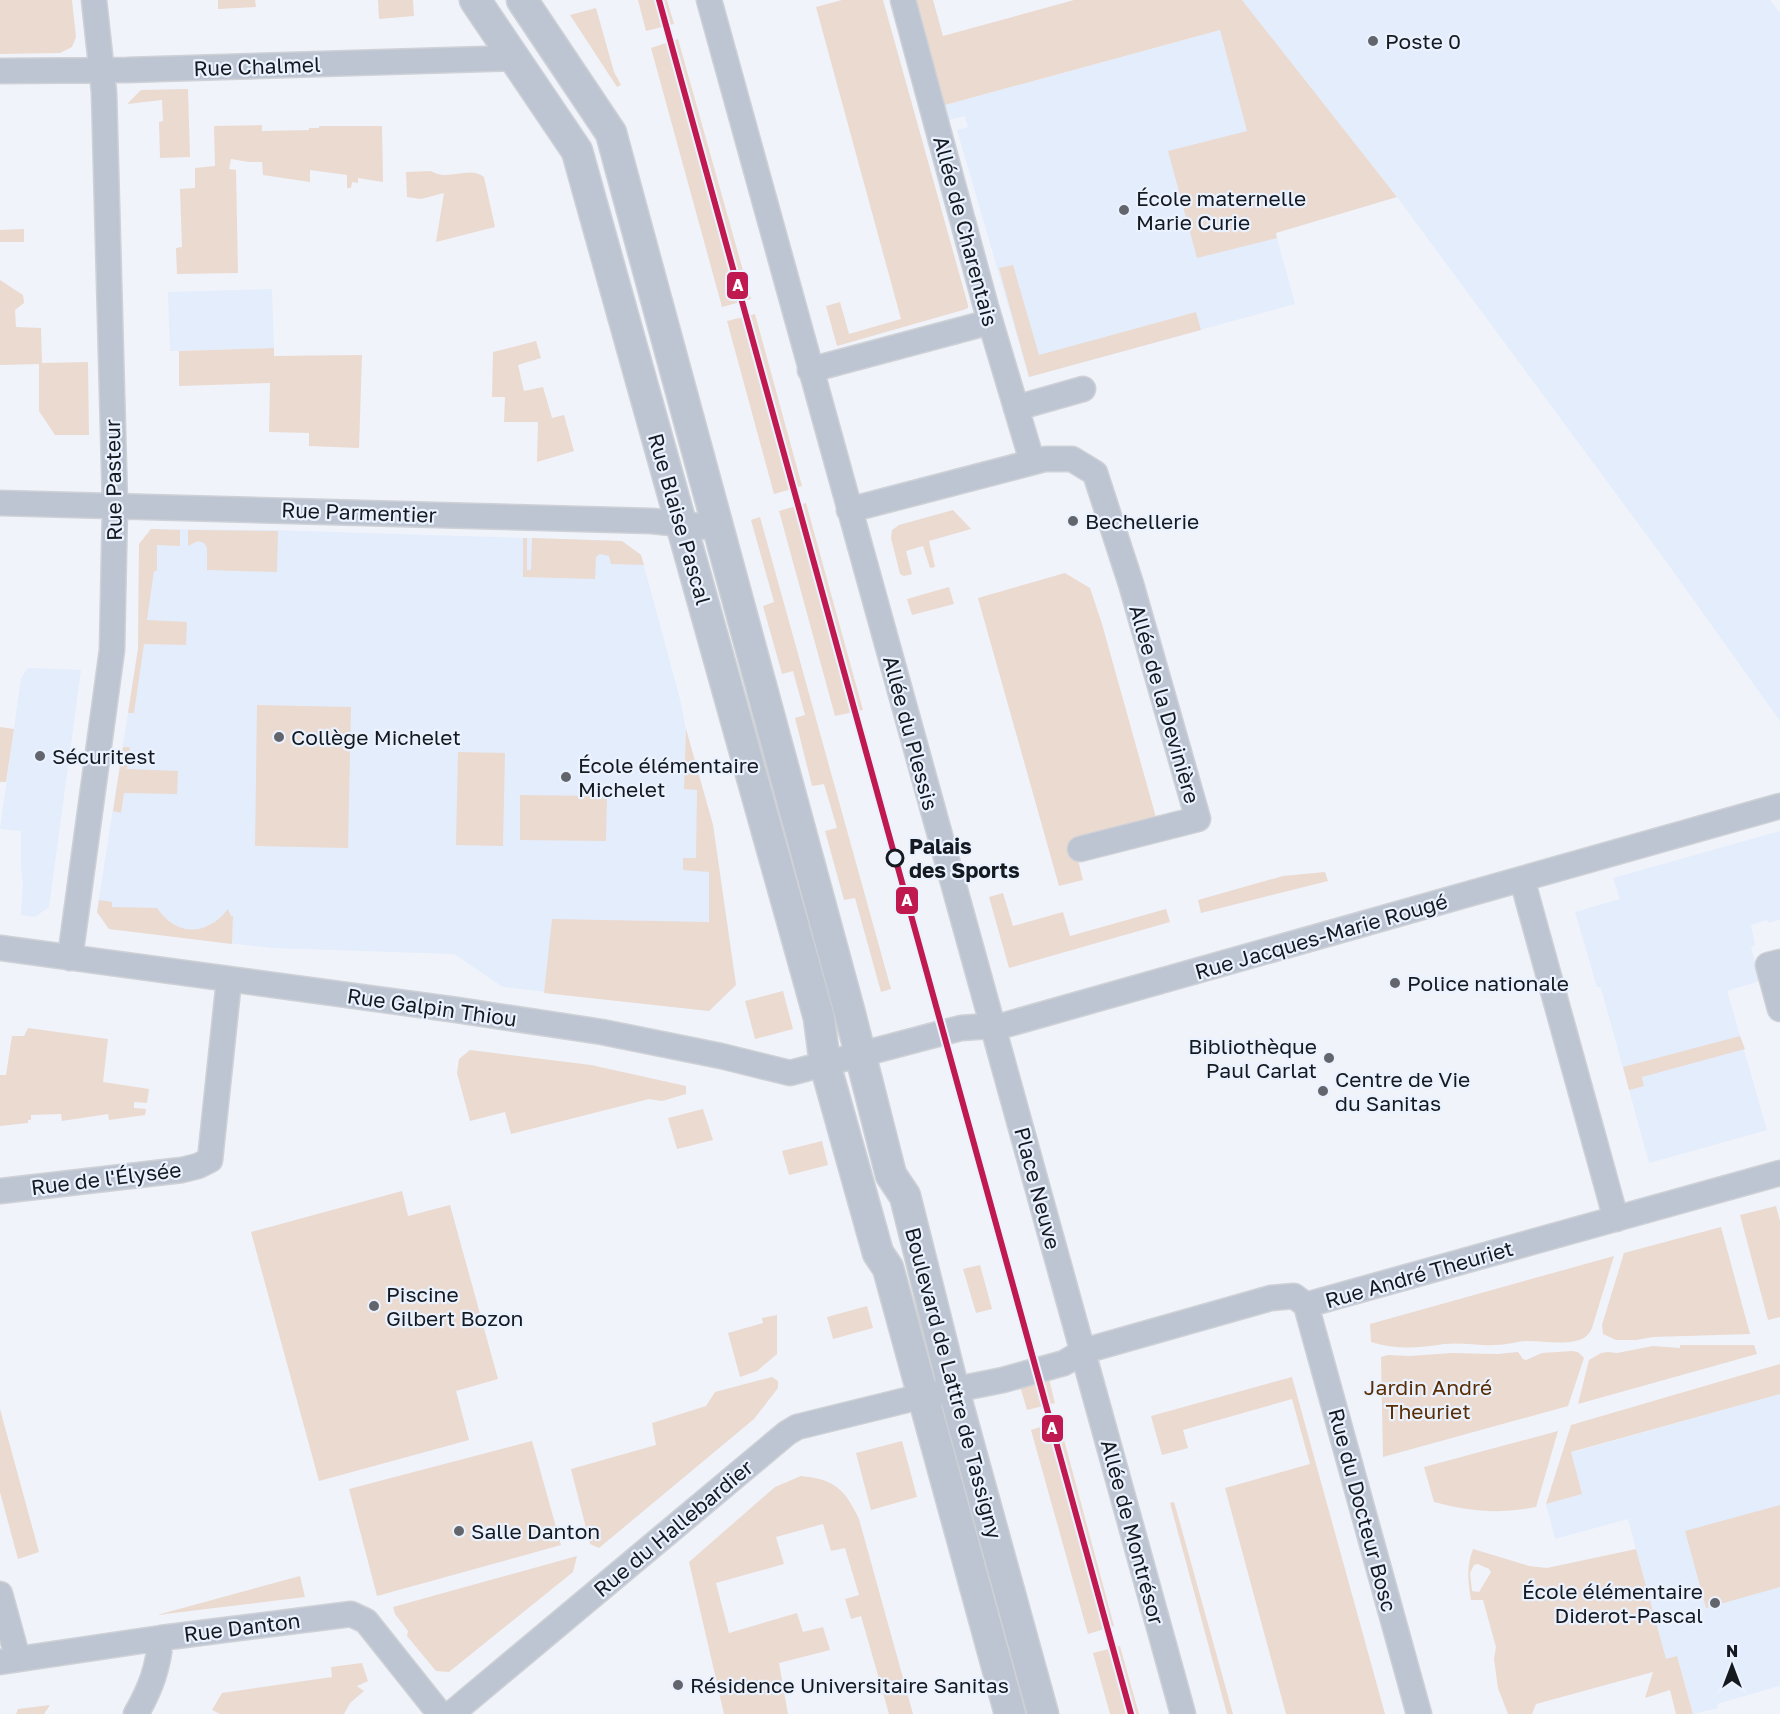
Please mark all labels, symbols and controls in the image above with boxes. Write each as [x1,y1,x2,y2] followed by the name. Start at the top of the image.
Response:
[1385,28,1461,54] place label: Poste 0
[1366,34,1380,48] marker: Poste 0
[193,51,321,81] street label: Rue Chalmel
[928,133,1004,329] street label: Allée de Charentais
[1136,185,1306,235] place label: École maternelle Marie Curie
[1117,203,1131,217] marker: École maternelle Marie Curie
[726,271,749,300] line badge: A
[732,275,744,295] text: A
[99,419,127,541] street label: Rue Pasteur
[643,430,717,608] street label: Rue Blaise Pascal
[281,496,437,528] street label: Rue Parmentier
[1085,508,1199,534] place label: Bechellerie
[1066,514,1080,528] marker: Bechellerie
[1124,602,1206,806] street label: Allée de la Devinière
[878,653,944,813] street label: Allée du Plessis
[291,724,461,750] place label: Collège Michelet
[272,730,286,744] marker: Collège Michelet
[52,743,156,769] place label: Sécuritest
[33,749,47,763] marker: Sécuritest
[578,752,759,802] place label: École élémentaire Michelet
[559,770,573,784] marker: École élémentaire Michelet
[909,833,1020,883] place label: Palais des Sports
[886,849,904,867] marker: Palais des Sports
[895,886,919,915] line badge: A
[1192,887,1450,985] street label: Rue Jacques-Marie Rougé
[901,890,913,910] text: A
[1407,970,1569,996] place label: Police nationale
[1388,976,1402,990] marker: Police nationale
[346,982,518,1032] street label: Rue Galpin Thiou
[1188,1033,1317,1083] place label: Bibliothèque Paul Carlat
[1322,1051,1336,1065] marker: Bibliothèque Paul Carlat
[1335,1066,1470,1116] place label: Centre de Vie du Sanitas
[1316,1084,1330,1098] marker: Centre de Vie du Sanitas
[1009,1124,1067,1252] street label: Place Neuve
[29,1156,183,1200] street label: Rue de l'Élysée
[900,1224,1008,1542] street label: Boulevard de Lattre de Tassigny
[1322,1235,1516,1313] street label: Rue André Theuriet
[386,1281,523,1331] place label: Piscine Gilbert Bozon
[367,1299,381,1313] marker: Piscine Gilbert Bozon
[1364,1374,1492,1424] park label: Jardin André Theuriet
[1323,1405,1403,1615] street label: Rue du Docteur Bosc
[1041,1414,1064,1443] line badge: A
[1046,1418,1058,1438] text: A
[1096,1437,1170,1627] street label: Allée de Montrésor
[588,1454,758,1602] street label: Rue du Hallebardier
[471,1518,600,1544] place label: Salle Danton
[452,1524,466,1538] marker: Salle Danton
[1522,1578,1703,1628] place label: École élémentaire Diderot-Pascal
[1708,1596,1722,1610] marker: École élémentaire Diderot-Pascal
[182,1607,302,1647] street label: Rue Danton
[1702,1636,1762,1696] north arrow
[1726,1641,1738,1661] text: N
[690,1672,1009,1698] place label: Résidence Universitaire Sanitas
[671,1678,685,1692] marker: Résidence Universitaire Sanitas

